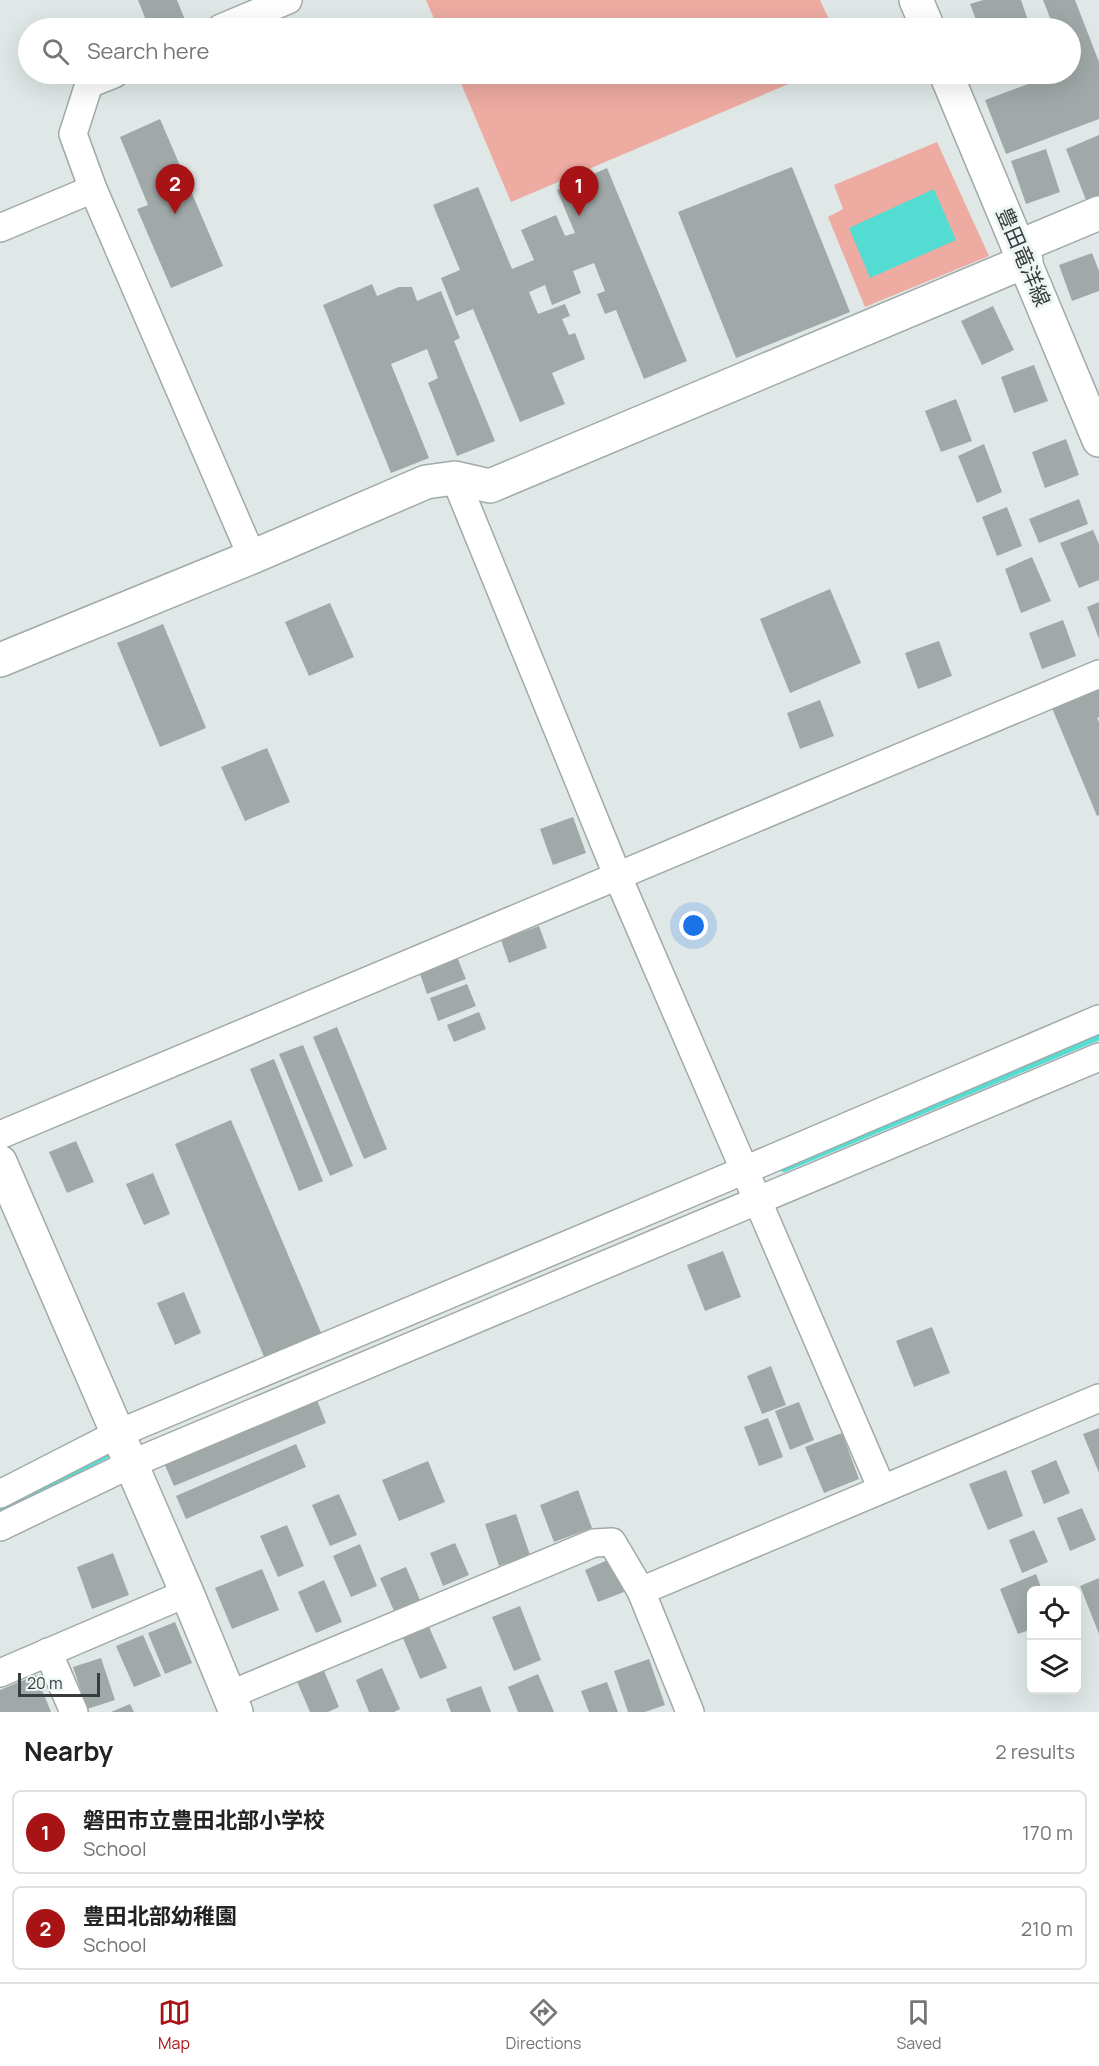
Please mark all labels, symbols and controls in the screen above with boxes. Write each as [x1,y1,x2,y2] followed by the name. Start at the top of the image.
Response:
[18,18,1081,84] search box
[39,35,72,68] icon: search
[87,36,209,66] text: Search here
[156,164,195,214] pin: 2
[560,166,598,216] pin: 1
[991,203,1057,310] street label: 豊田竜洋線
[679,911,708,940] your location
[1027,1586,1081,1694] map controls
[1027,1586,1081,1640] button: locate
[1027,1640,1081,1694] button: layers
[18,1670,100,1698] scale bar
[27,1672,63,1694] text: 20 m
[24,1733,113,1769] text: Nearby
[995,1738,1075,1765] text: 2 results
[83,1805,325,1835] text: 磐田市立豊田北部小学校
[41,1819,50,1846] text: 1
[1022,1819,1073,1846] text: 170 m
[83,1835,147,1862] text: School
[83,1901,237,1931] text: 豊田北部幼稚園
[40,1915,51,1942] text: 2
[1021,1915,1073,1942] text: 210 m
[83,1931,147,1958] text: School
[158,1996,191,2054] tab: Map
[506,1996,581,2054] tab: Directions
[896,1996,941,2054] tab: Saved

